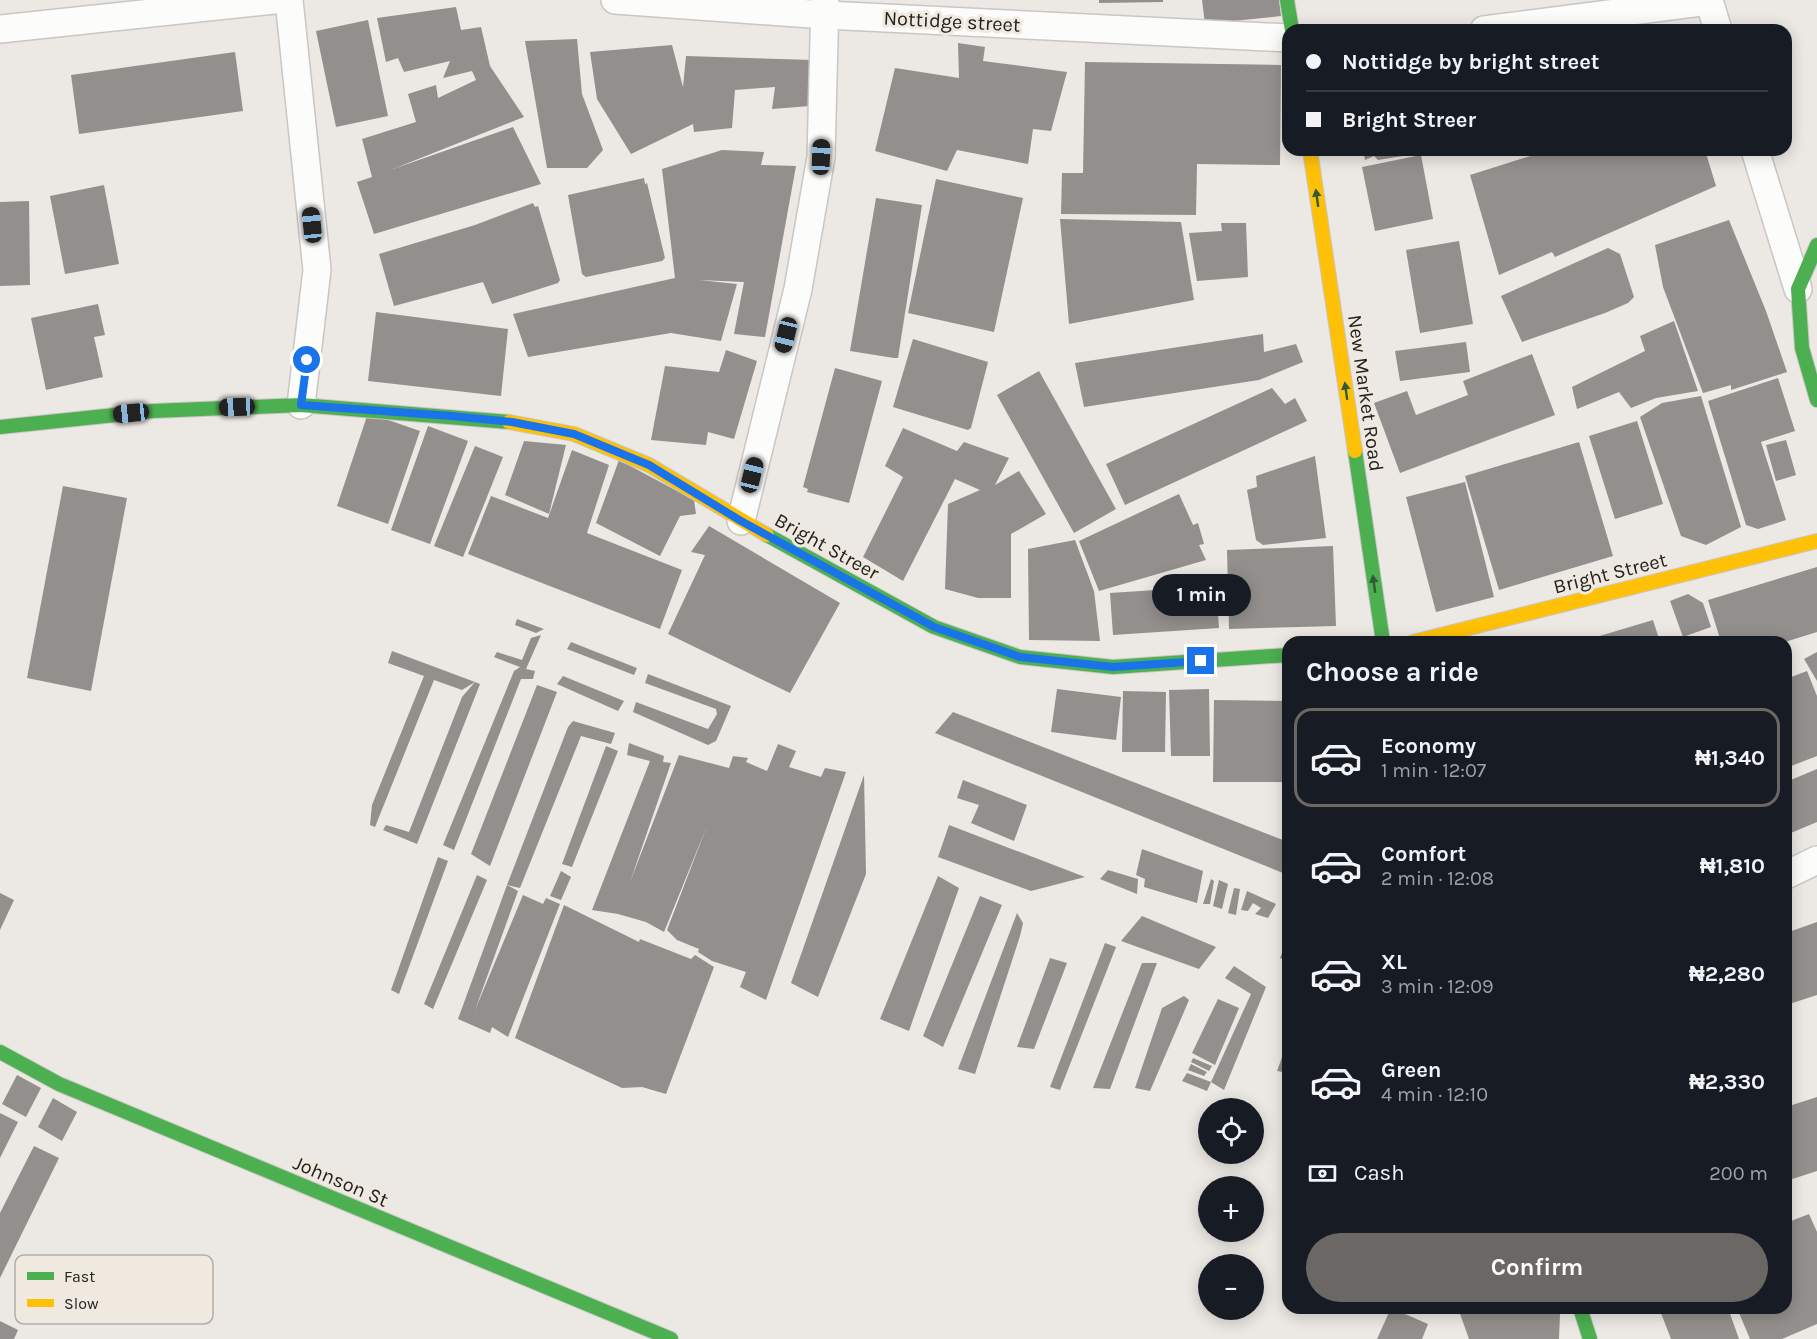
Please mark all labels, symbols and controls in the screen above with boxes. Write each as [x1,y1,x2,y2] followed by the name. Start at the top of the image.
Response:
[883,6,1022,37] street label: Nottidge street
[1342,49,1600,75] text: Nottidge by bright street
[1342,107,1476,133] text: Bright Streer
[811,139,831,175] car
[1313,189,1322,208] one-way arrow
[301,206,323,244] car
[1343,313,1388,473] street label: New Market Road
[773,315,799,355] car
[293,346,320,373] route start
[1341,382,1350,401] one-way arrow
[219,397,255,417] car
[112,402,150,424] car
[739,455,765,495] car
[771,508,884,585] street label: Bright Streer
[1551,548,1670,599] street label: Bright Street
[1152,574,1250,616] callout: 1 min
[1370,575,1379,594] one-way arrow
[1176,583,1227,606] text: 1 min
[1187,647,1214,674] route end
[1306,656,1479,688] text: Choose a ride
[1309,731,1363,785] icon: car
[1381,733,1476,759] text: Economy
[1695,745,1765,771] text: ₦1,340
[1381,759,1486,782] text: 1 min · 12:07
[1309,839,1363,893] icon: car
[1381,841,1466,867] text: Comfort
[1700,853,1765,879] text: ₦1,810
[1381,867,1494,890] text: 2 min · 12:08
[1309,947,1363,1001] icon: car
[1381,949,1407,975] text: XL
[1689,961,1765,987] text: ₦2,280
[1381,975,1494,998] text: 3 min · 12:09
[1309,1055,1363,1109] icon: car
[1381,1057,1442,1083] text: Green
[1689,1069,1765,1095] text: ₦2,330
[1381,1083,1488,1106] text: 4 min · 12:10
[1198,1098,1264,1320] map controls
[1198,1098,1264,1164] button: locate
[290,1151,392,1212] street label: Johnson St
[1306,1157,1339,1190] icon: cash
[1354,1160,1404,1186] text: Cash
[1709,1162,1768,1185] text: 200 m
[1198,1176,1264,1242] button: +
[1306,1233,1768,1302] button: Confirm
[1198,1254,1264,1320] button: −
[15,1255,213,1324] legend
[64,1267,95,1286] text: Fast
[64,1294,99,1313] text: Slow

